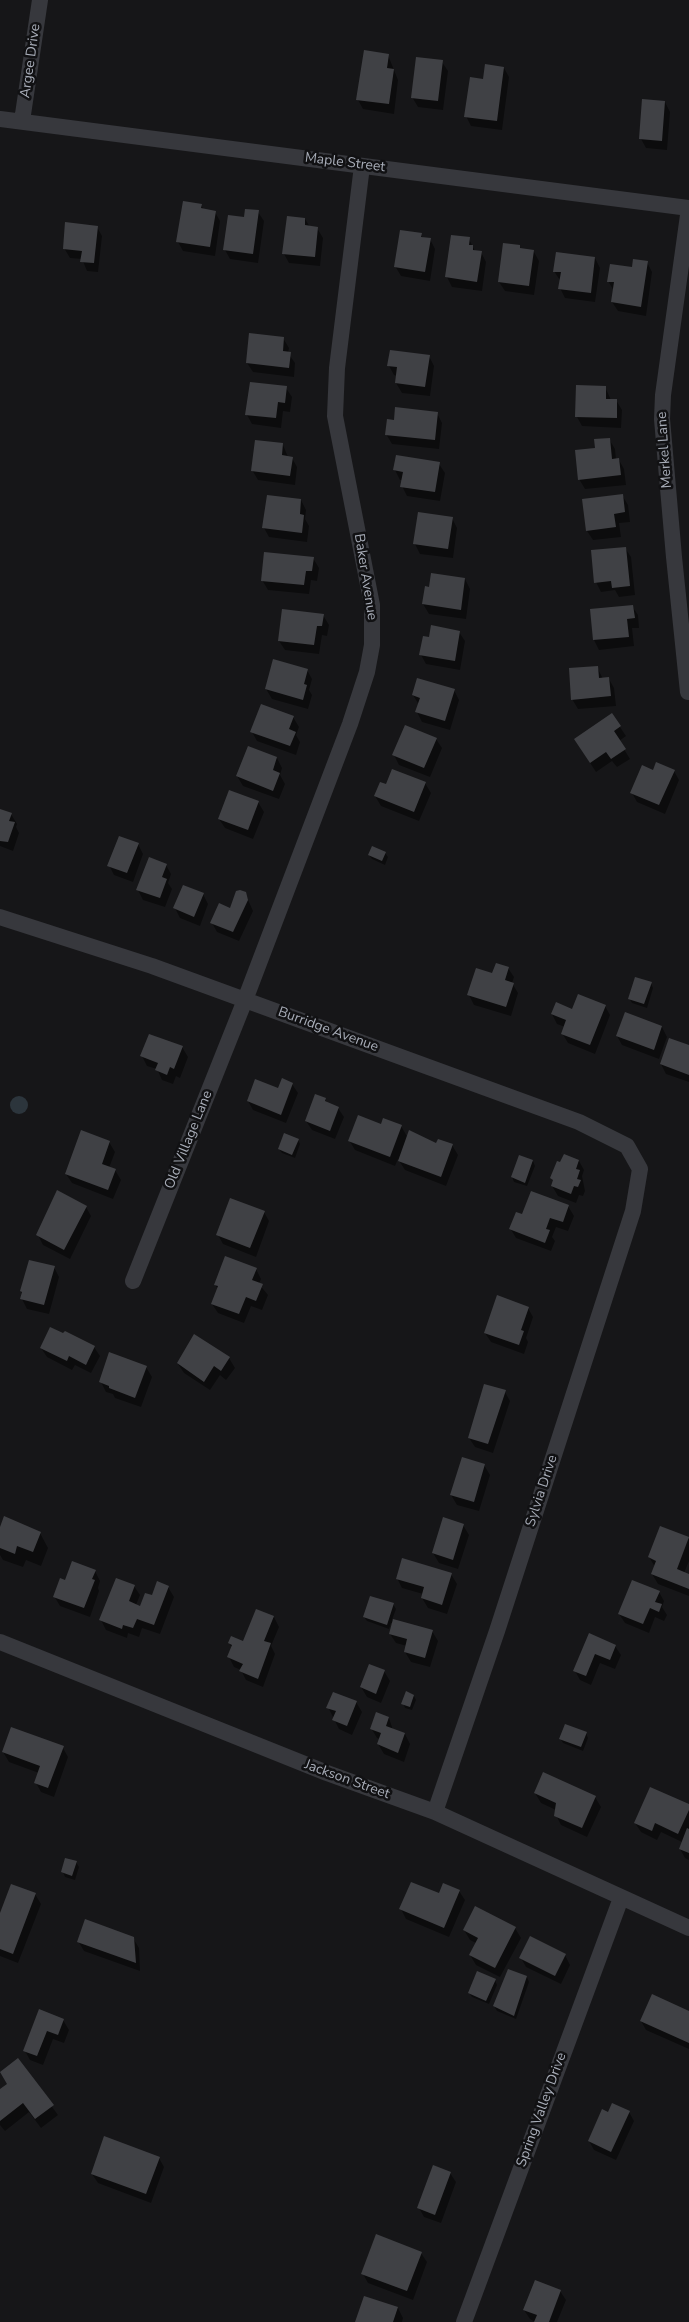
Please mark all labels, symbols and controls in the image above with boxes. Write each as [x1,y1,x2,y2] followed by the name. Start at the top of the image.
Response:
[17,23,45,99] street label: Argee Drive
[304,150,386,176] street label: Maple Street
[654,411,676,489] street label: Merkel Lane
[350,533,380,621] street label: Baker Avenue
[275,1004,381,1056] street label: Burridge Avenue
[162,1088,216,1192] street label: Old Village Lane
[523,1453,561,1529] street label: Sylvia Drive
[302,1757,392,1803] street label: Jackson Street
[513,2050,571,2170] street label: Spring Valley Drive

